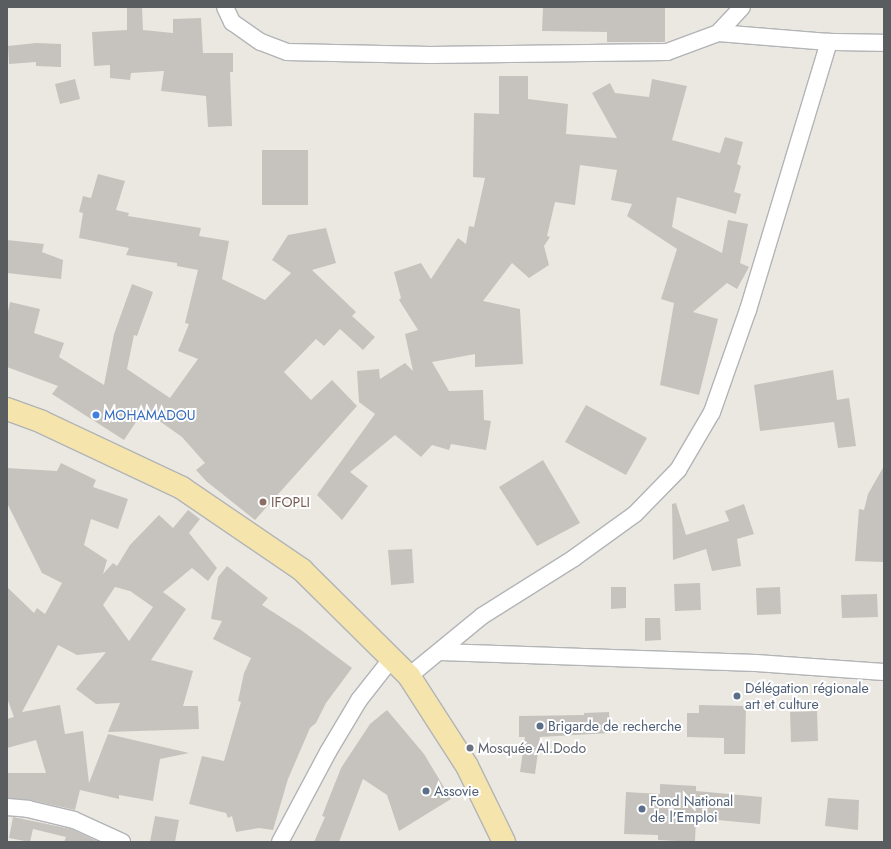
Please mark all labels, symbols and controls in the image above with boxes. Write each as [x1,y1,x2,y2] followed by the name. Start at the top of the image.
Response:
[104,407,196,423] place label: MOHAMADOU
[91,410,101,420] marker: MOHAMADOU
[271,494,310,510] place label: IFOPLI
[258,497,268,507] marker: IFOPLI
[745,680,869,712] place label: Délégation régionale art et culture
[732,691,742,701] marker: Délégation régionale art et culture
[548,718,681,734] place label: Brigarde de recherche
[535,721,545,731] marker: Brigarde de recherche
[478,740,586,756] place label: Mosquée Al.Dodo
[465,743,475,753] marker: Mosquée Al.Dodo
[434,783,479,799] place label: Assovie
[421,786,431,796] marker: Assovie
[650,793,733,826] place label: Fond National de l'Emploi
[637,804,647,814] marker: Fond National de l'Emploi

